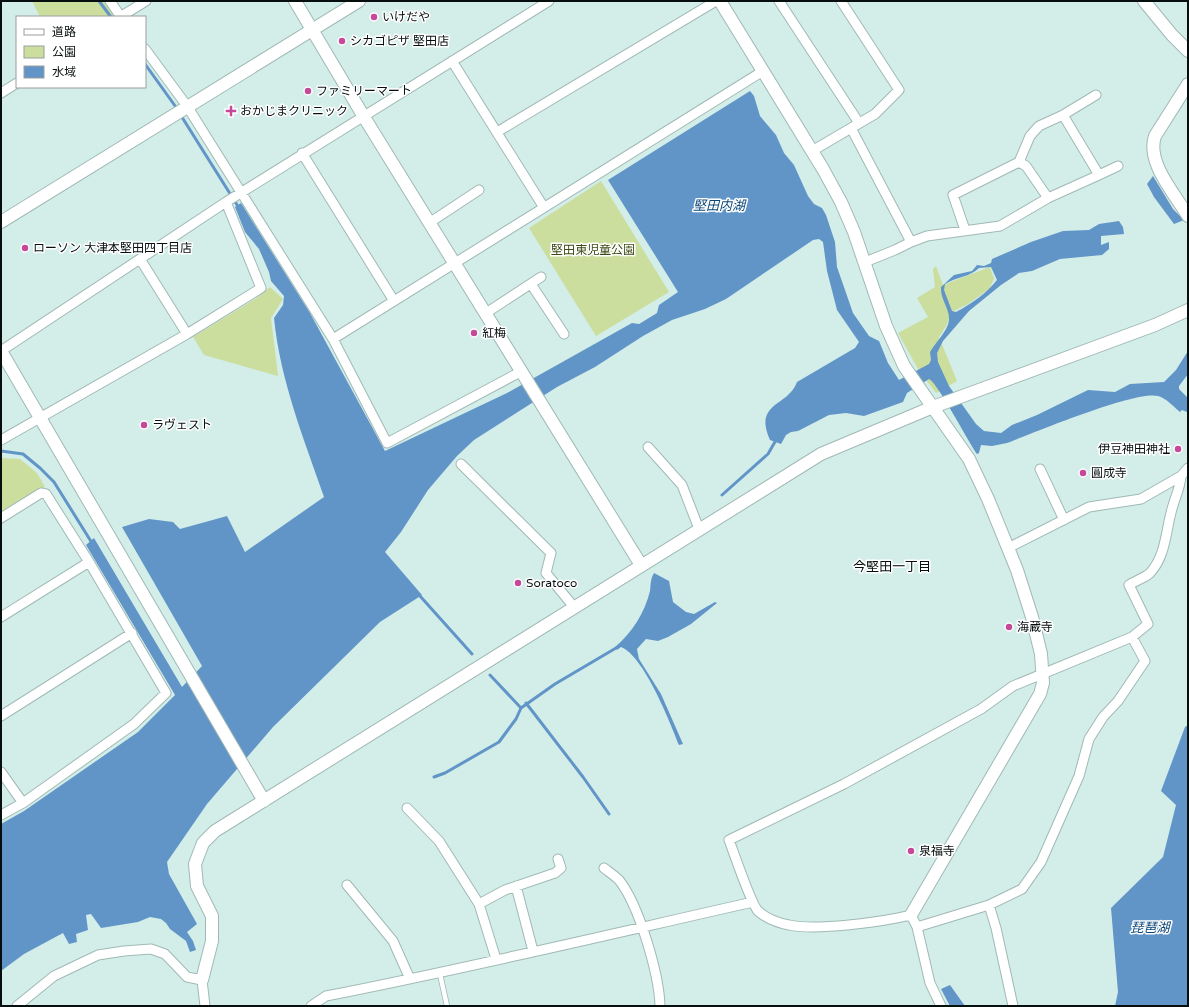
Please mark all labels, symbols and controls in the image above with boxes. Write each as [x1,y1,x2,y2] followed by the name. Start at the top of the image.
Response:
[382,10,430,24] place label: いけだや
[369,12,379,22] marker: いけだや
[16,16,146,88] legend
[52,25,76,39] text: 道路
[350,34,449,48] place label: シカゴピザ 堅田店
[337,36,347,46] marker: シカゴピザ 堅田店
[52,45,76,59] text: 公園
[52,65,76,79] text: 水域
[316,84,412,98] place label: ファミリーマート
[303,86,313,96] marker: ファミリーマート
[240,104,348,118] place label: おかじまクリニック
[225,105,237,117] marker: おかじまクリニック
[693,198,747,214] water label: 堅田内湖
[33,241,192,255] place label: ローソン 大津本堅田四丁目店
[20,243,30,253] marker: ローソン 大津本堅田四丁目店
[551,243,635,257] park label: 堅田東児童公園
[482,326,506,340] place label: 紅梅
[469,328,479,338] marker: 紅梅
[152,418,212,432] place label: ラヴェスト
[139,420,149,430] marker: ラヴェスト
[1098,442,1170,456] place label: 伊豆神田神社
[1173,444,1183,454] marker: 伊豆神田神社
[1091,466,1127,480] place label: 圓成寺
[1078,468,1088,478] marker: 圓成寺
[853,559,931,575] district label: 今堅田一丁目
[526,576,577,590] place label: Soratoco
[513,578,523,588] marker: Soratoco
[1017,620,1053,634] place label: 海蔵寺
[1004,622,1014,632] marker: 海蔵寺
[919,844,955,858] place label: 泉福寺
[906,846,916,856] marker: 泉福寺
[1130,920,1171,936] water label: 琵琶湖

